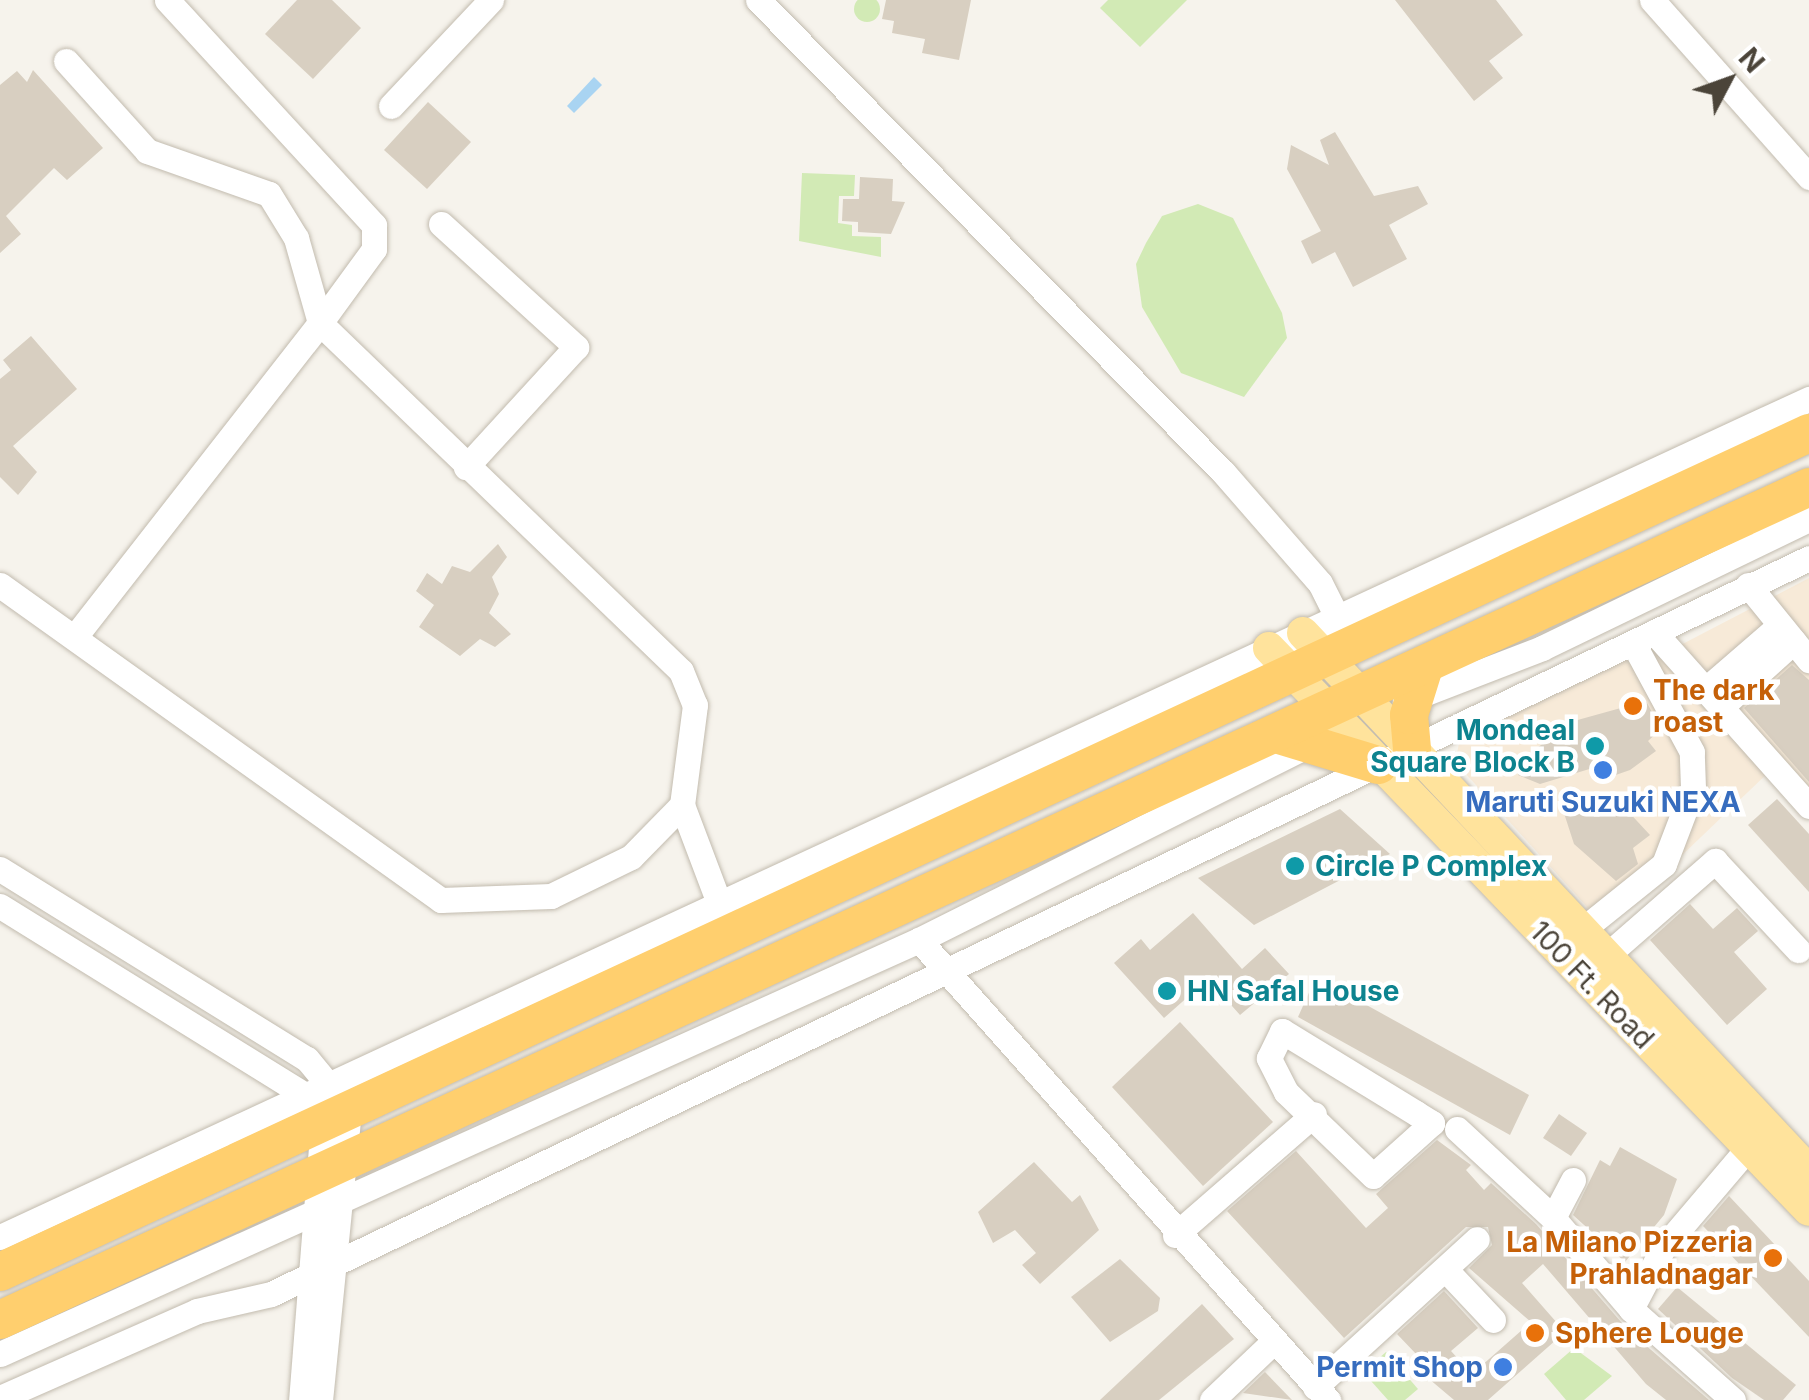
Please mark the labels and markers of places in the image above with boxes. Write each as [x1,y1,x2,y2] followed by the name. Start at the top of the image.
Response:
[1653,673,1774,739] place label: The dark roast
[1622,695,1644,717] marker: The dark roast
[1370,713,1575,779] place label: Mondeal Square Block B
[1584,735,1606,757] marker: Mondeal Square Block B
[1592,759,1614,781] marker: Maruti Suzuki NEXA
[1465,785,1741,819] place label: Maruti Suzuki NEXA
[1315,849,1547,883] place label: Circle P Complex
[1284,855,1306,877] marker: Circle P Complex
[1187,974,1399,1008] place label: HN Safal House
[1156,980,1178,1002] marker: HN Safal House
[1506,1225,1753,1291] place label: La Milano Pizzeria Prahladnagar
[1762,1247,1784,1269] marker: La Milano Pizzeria Prahladnagar
[1555,1316,1744,1350] place label: Sphere Louge
[1524,1322,1546,1344] marker: Sphere Louge
[1316,1350,1483,1384] place label: Permit Shop
[1492,1356,1514,1378] marker: Permit Shop

